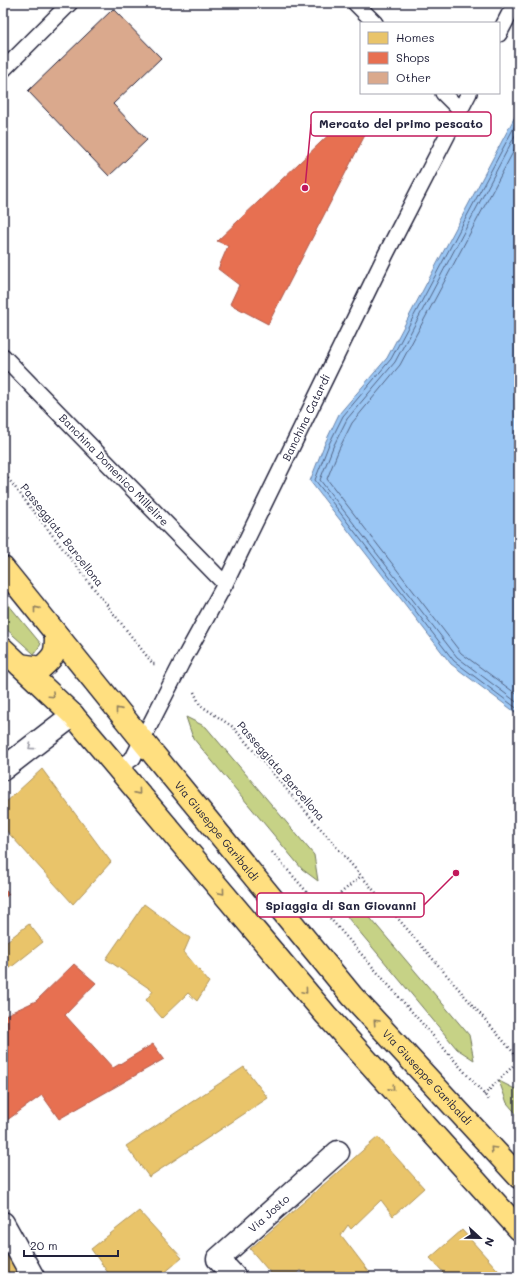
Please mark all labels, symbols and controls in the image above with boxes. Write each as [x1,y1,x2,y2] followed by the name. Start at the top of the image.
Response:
[360,22,500,94] legend
[396,29,435,45] text: Homes
[396,49,430,65] text: Shops
[396,69,431,85] text: Other
[311,112,491,136] callout: Mercato del primo pescato
[319,115,483,131] text: Mercato del primo pescato
[278,372,333,463] street label: Banchina Catardi
[56,410,172,529] street label: Banchina Domenico Millelire
[17,480,107,589] street label: Passeggiata Barcellona
[34,606,41,613] one-way arrow
[47,690,55,698] one-way arrow
[115,708,122,715] one-way arrow
[234,718,329,824] street label: Passeggiata Barcellona
[29,743,36,750] one-way arrow
[172,778,263,884] street label: Via Giuseppe Garibaldi
[134,787,141,795] one-way arrow
[217,887,224,894] one-way arrow
[257,893,424,917] callout: Spiaggia di San Giovanni
[266,897,416,913] text: Spiaggia di San Giovanni
[301,987,308,994] one-way arrow
[373,1019,381,1027] one-way arrow
[379,1026,476,1128] street label: Via Giuseppe Garibaldi
[387,1084,394,1091] one-way arrow
[490,1146,497,1153] one-way arrow
[245,1191,293,1235] street label: Via Josto
[460,1218,500,1258] north arrow
[24,1232,118,1258] scale bar
[481,1235,498,1249] text: N
[30,1237,58,1253] text: 20 m

